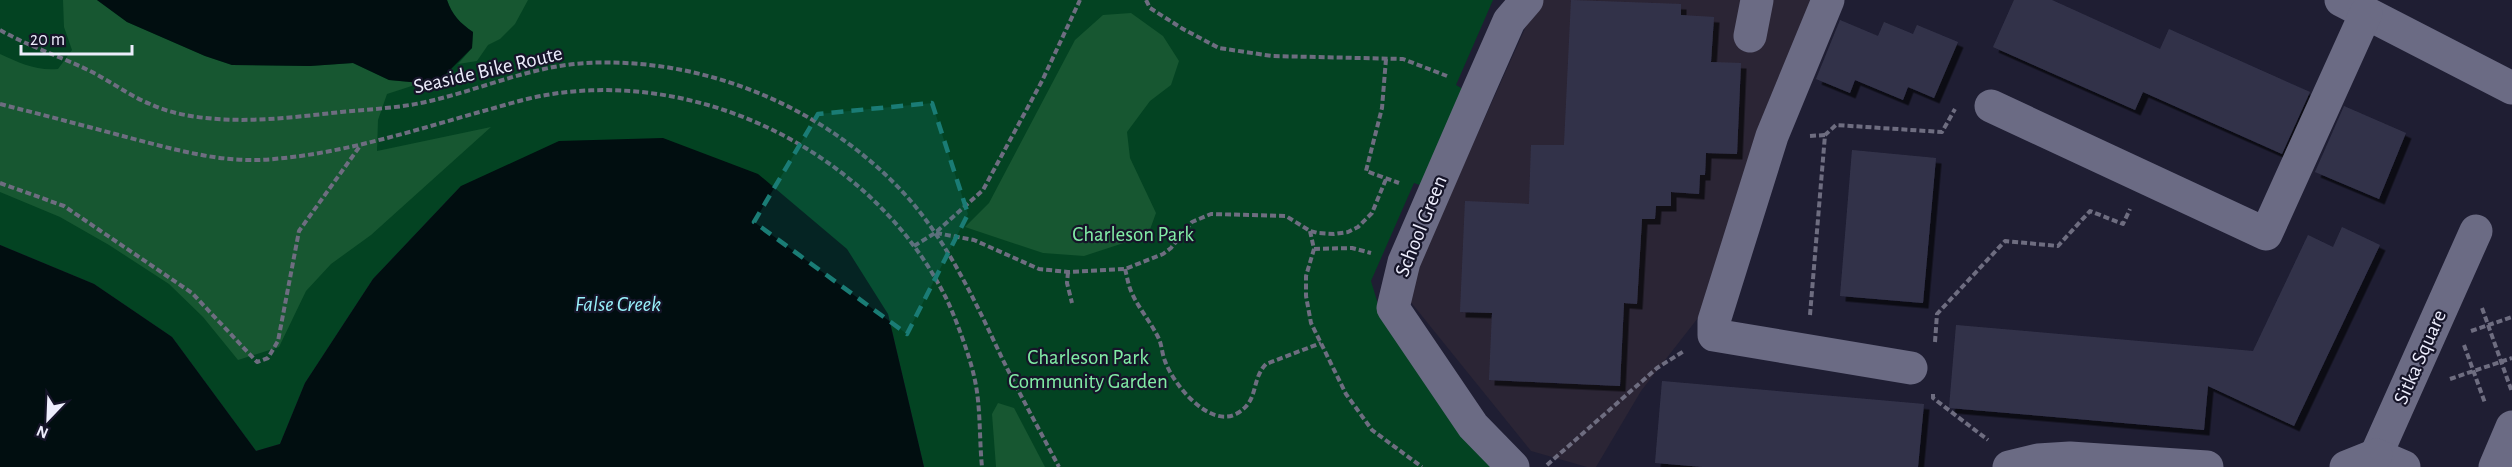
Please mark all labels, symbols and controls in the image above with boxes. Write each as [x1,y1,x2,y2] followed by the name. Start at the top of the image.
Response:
[21,18,132,56] scale bar
[30,31,65,49] text: 20 m
[411,43,565,97] street label: Seaside Bike Route
[1391,172,1451,280] street label: School Green
[1072,224,1194,245] park label: Charleson Park
[575,293,661,315] water label: False Creek
[2390,307,2450,407] street label: Sitka Square
[1008,347,1168,392] park label: Charleson Park Community Garden
[18,389,78,449] north arrow
[34,422,51,441] text: N

